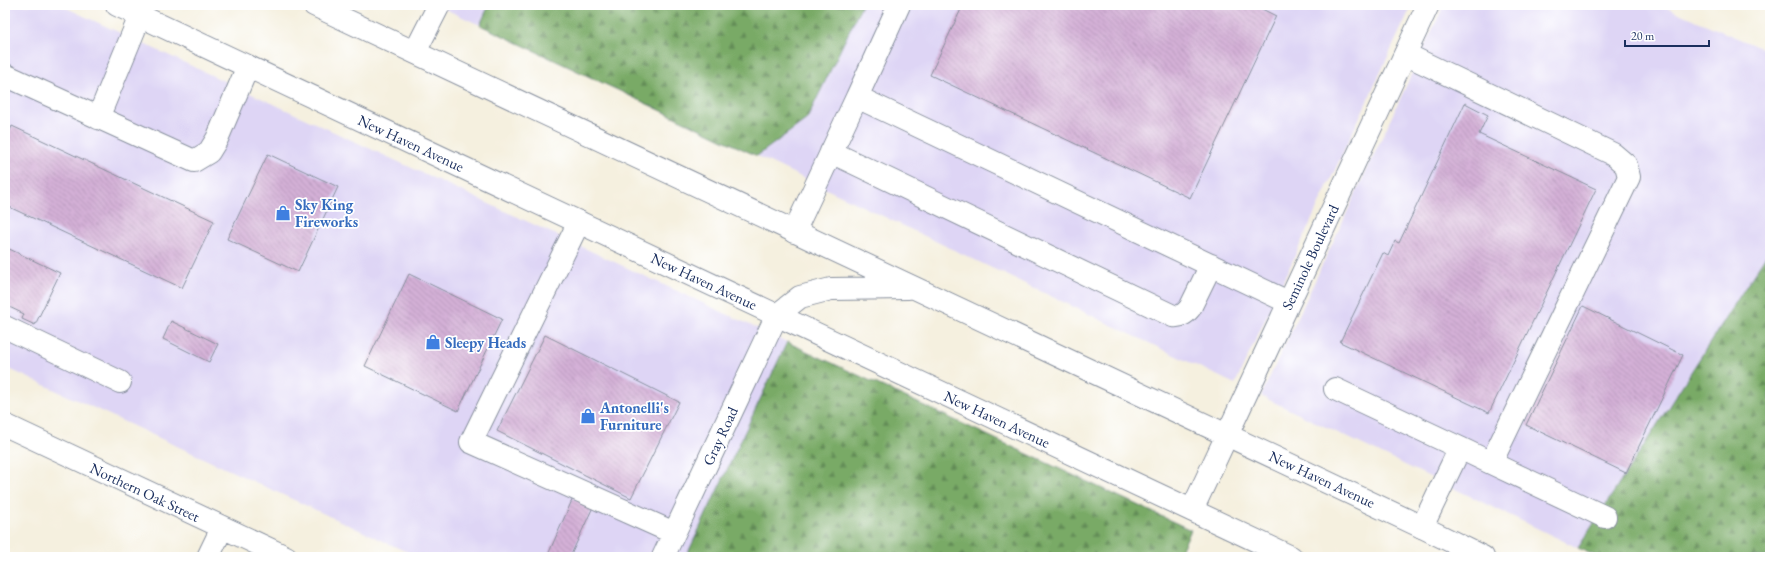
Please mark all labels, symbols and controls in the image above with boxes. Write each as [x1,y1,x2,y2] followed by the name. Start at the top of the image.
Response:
[1625,22,1709,48] scale bar
[1631,28,1655,44] text: 20 m
[355,110,467,176] street label: New Haven Avenue
[295,195,358,231] place label: Sky King Fireworks
[1277,201,1343,313] street label: Seminole Boulevard
[274,204,292,222] shop icon: Sky King Fireworks
[648,248,760,314] street label: New Haven Avenue
[424,333,442,351] shop icon: Sleepy Heads
[445,333,526,352] place label: Sleepy Heads
[941,386,1053,452] street label: New Haven Avenue
[599,398,669,434] place label: Antonelli's Furniture
[698,403,742,468] street label: Gray Road
[579,407,597,425] shop icon: Antonelli's Furniture
[1266,446,1378,512] street label: New Haven Avenue
[87,458,203,526] street label: Northern Oak Street

